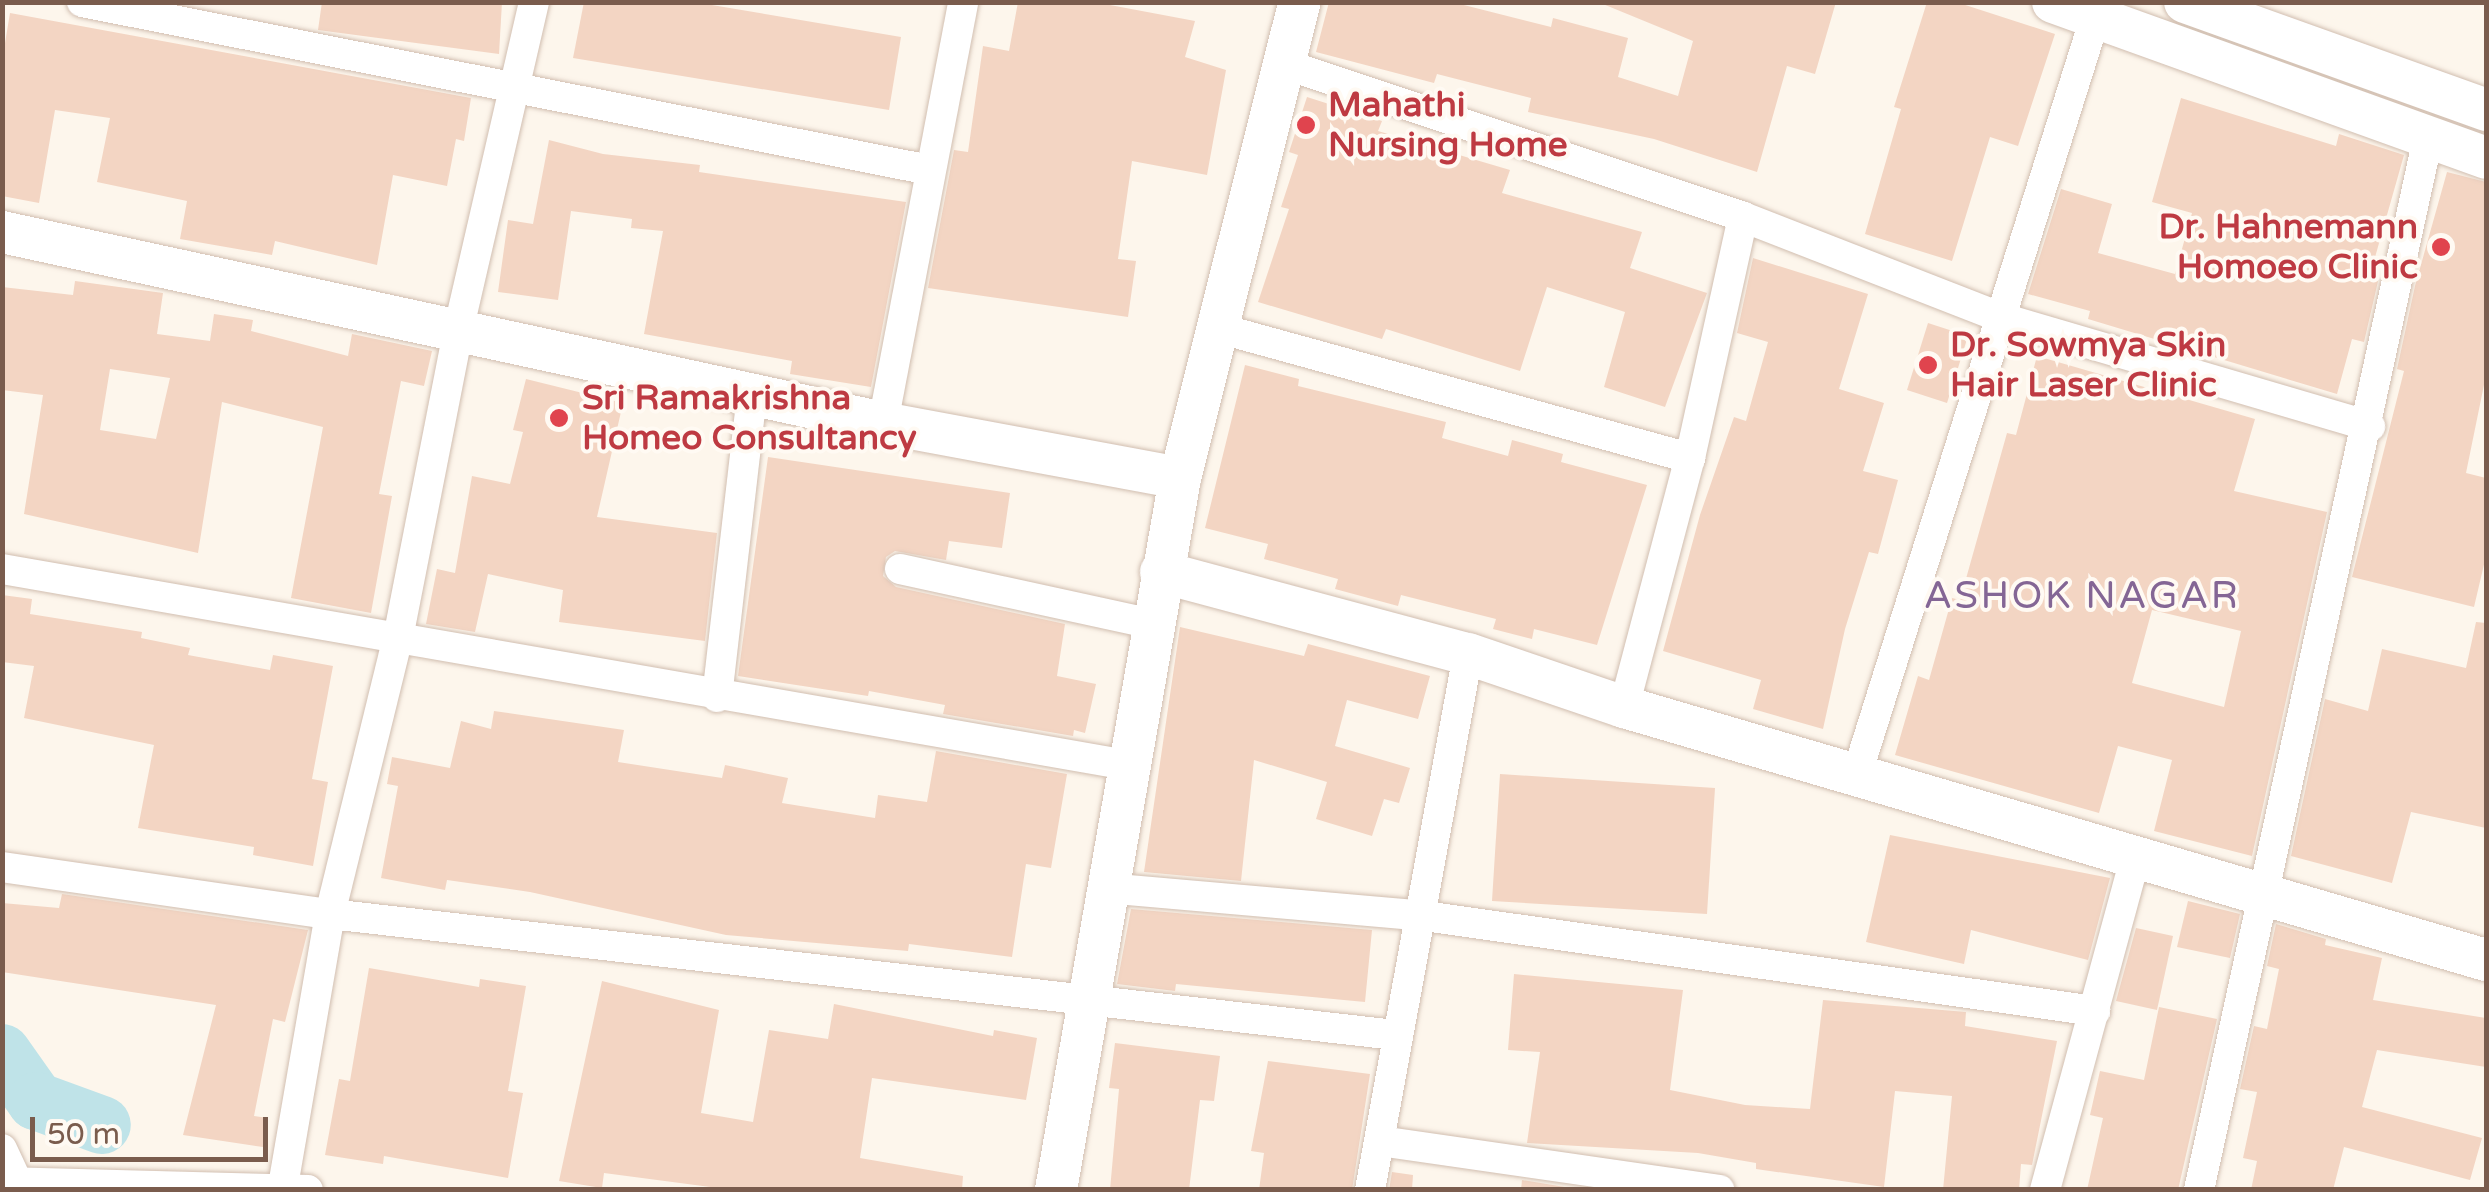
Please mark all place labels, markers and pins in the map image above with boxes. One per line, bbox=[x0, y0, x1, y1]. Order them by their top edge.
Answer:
place label: Mahathi Nursing Home bbox=[1328, 84, 1568, 166]
marker: Mahathi Nursing Home bbox=[1293, 112, 1319, 138]
place label: Dr. Hahnemann Homoeo Clinic bbox=[2159, 206, 2418, 288]
marker: Dr. Hahnemann Homoeo Clinic bbox=[2428, 234, 2454, 260]
place label: Dr. Sowmya Skin Hair Laser Clinic bbox=[1950, 324, 2226, 406]
marker: Dr. Sowmya Skin Hair Laser Clinic bbox=[1915, 352, 1941, 378]
place label: Sri Ramakrishna Homeo Consultancy bbox=[582, 377, 917, 459]
marker: Sri Ramakrishna Homeo Consultancy bbox=[546, 405, 572, 431]

